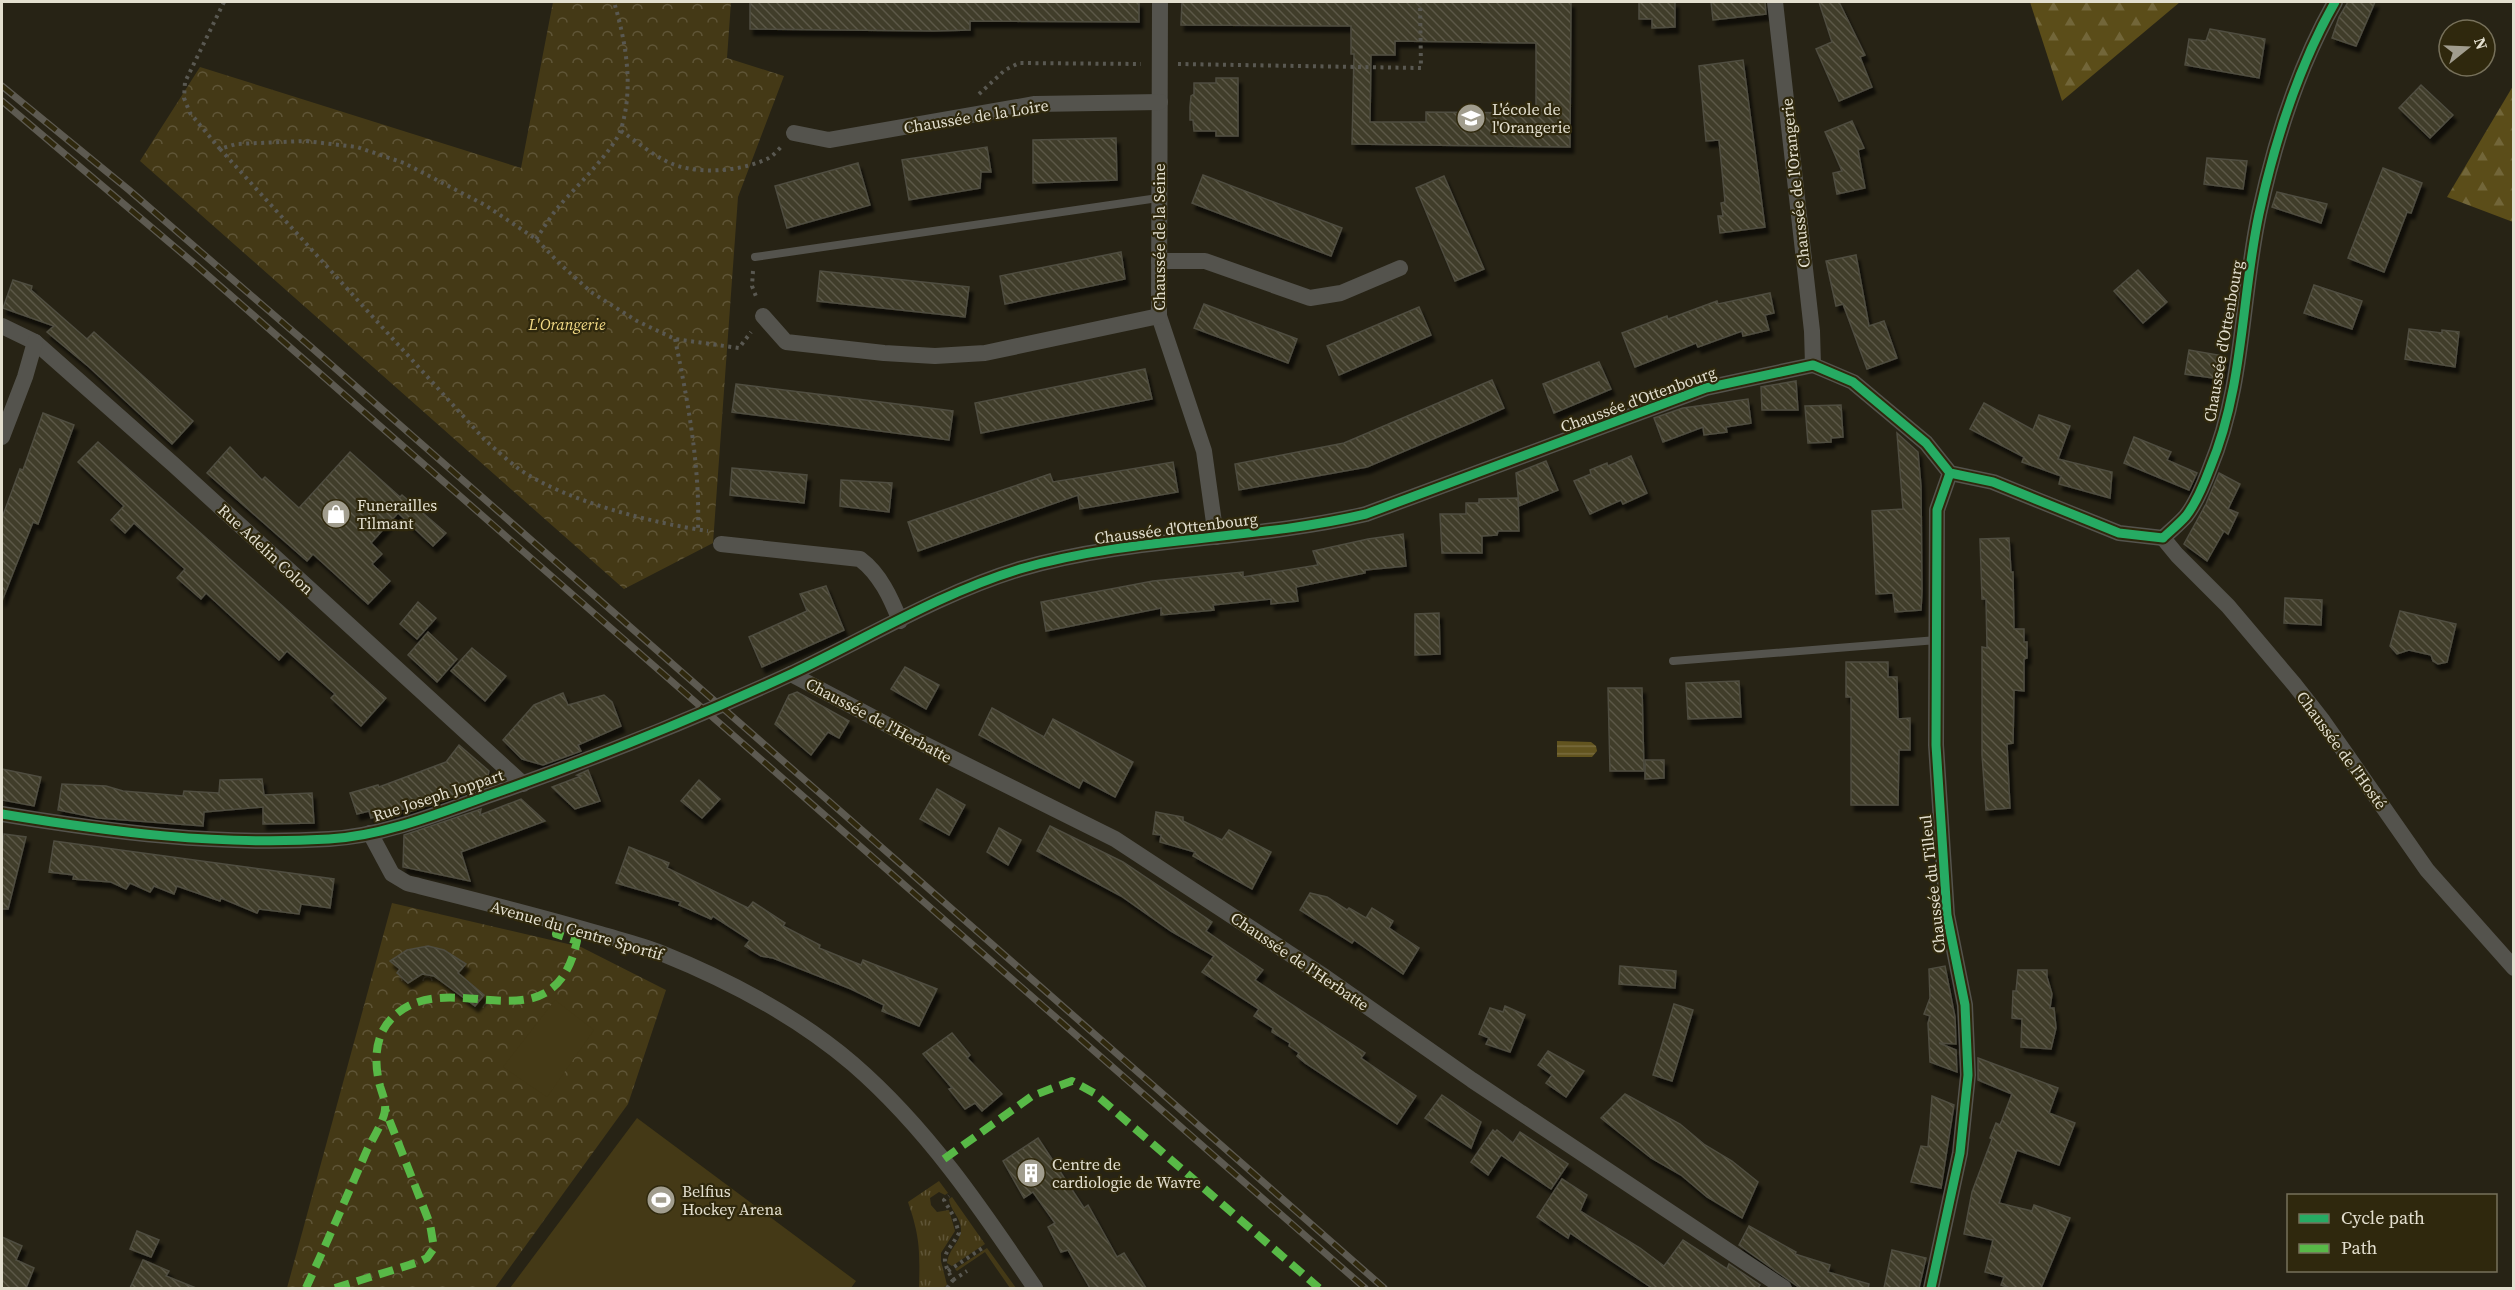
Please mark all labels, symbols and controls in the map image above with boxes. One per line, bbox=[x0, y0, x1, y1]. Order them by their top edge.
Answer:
north arrow bbox=[2437, 18, 2497, 78]
text: N bbox=[2469, 34, 2494, 53]
street label: Chaussée de la Loire bbox=[902, 94, 1050, 138]
street label: Chaussée de l'Orangerie bbox=[1775, 97, 1815, 269]
place label: L'école de l'Orangerie bbox=[1492, 98, 1571, 138]
school or university icon: L'école de l'Orangerie bbox=[1455, 102, 1487, 134]
street label: Chaussée de la Seine bbox=[1148, 163, 1170, 311]
street label: Chaussée d'Ottenbourg bbox=[2198, 258, 2248, 424]
park label: L'Orangerie bbox=[528, 313, 606, 335]
street label: Chaussée d'Ottenbourg bbox=[1557, 361, 1719, 437]
place label: Funerailles Tilmant bbox=[357, 494, 437, 534]
shop icon: Funerailles Tilmant bbox=[320, 498, 352, 530]
street label: Rue Adelin Colon bbox=[213, 499, 319, 599]
street label: Chaussée d'Ottenbourg bbox=[1093, 507, 1259, 549]
street label: Chaussée de l'Herbatte bbox=[802, 672, 956, 768]
street label: Chaussée de l'Hosté bbox=[2292, 687, 2392, 813]
street label: Rue Joseph Joppart bbox=[370, 763, 507, 827]
street label: Chaussée du Tilleul bbox=[1914, 814, 1950, 954]
street label: Avenue du Centre Sportif bbox=[488, 895, 667, 966]
street label: Chaussée de l'Herbatte bbox=[1226, 906, 1374, 1016]
place label: Centre de cardiologie de Wavre bbox=[1052, 1153, 1201, 1193]
building icon: Centre de cardiologie de Wavre bbox=[1015, 1157, 1047, 1189]
place label: Belfius Hockey Arena bbox=[682, 1180, 783, 1220]
sports icon: Belfius Hockey Arena bbox=[645, 1184, 677, 1216]
legend bbox=[2287, 1194, 2497, 1272]
text: Cycle path bbox=[2341, 1205, 2425, 1230]
text: Path bbox=[2341, 1235, 2378, 1260]

